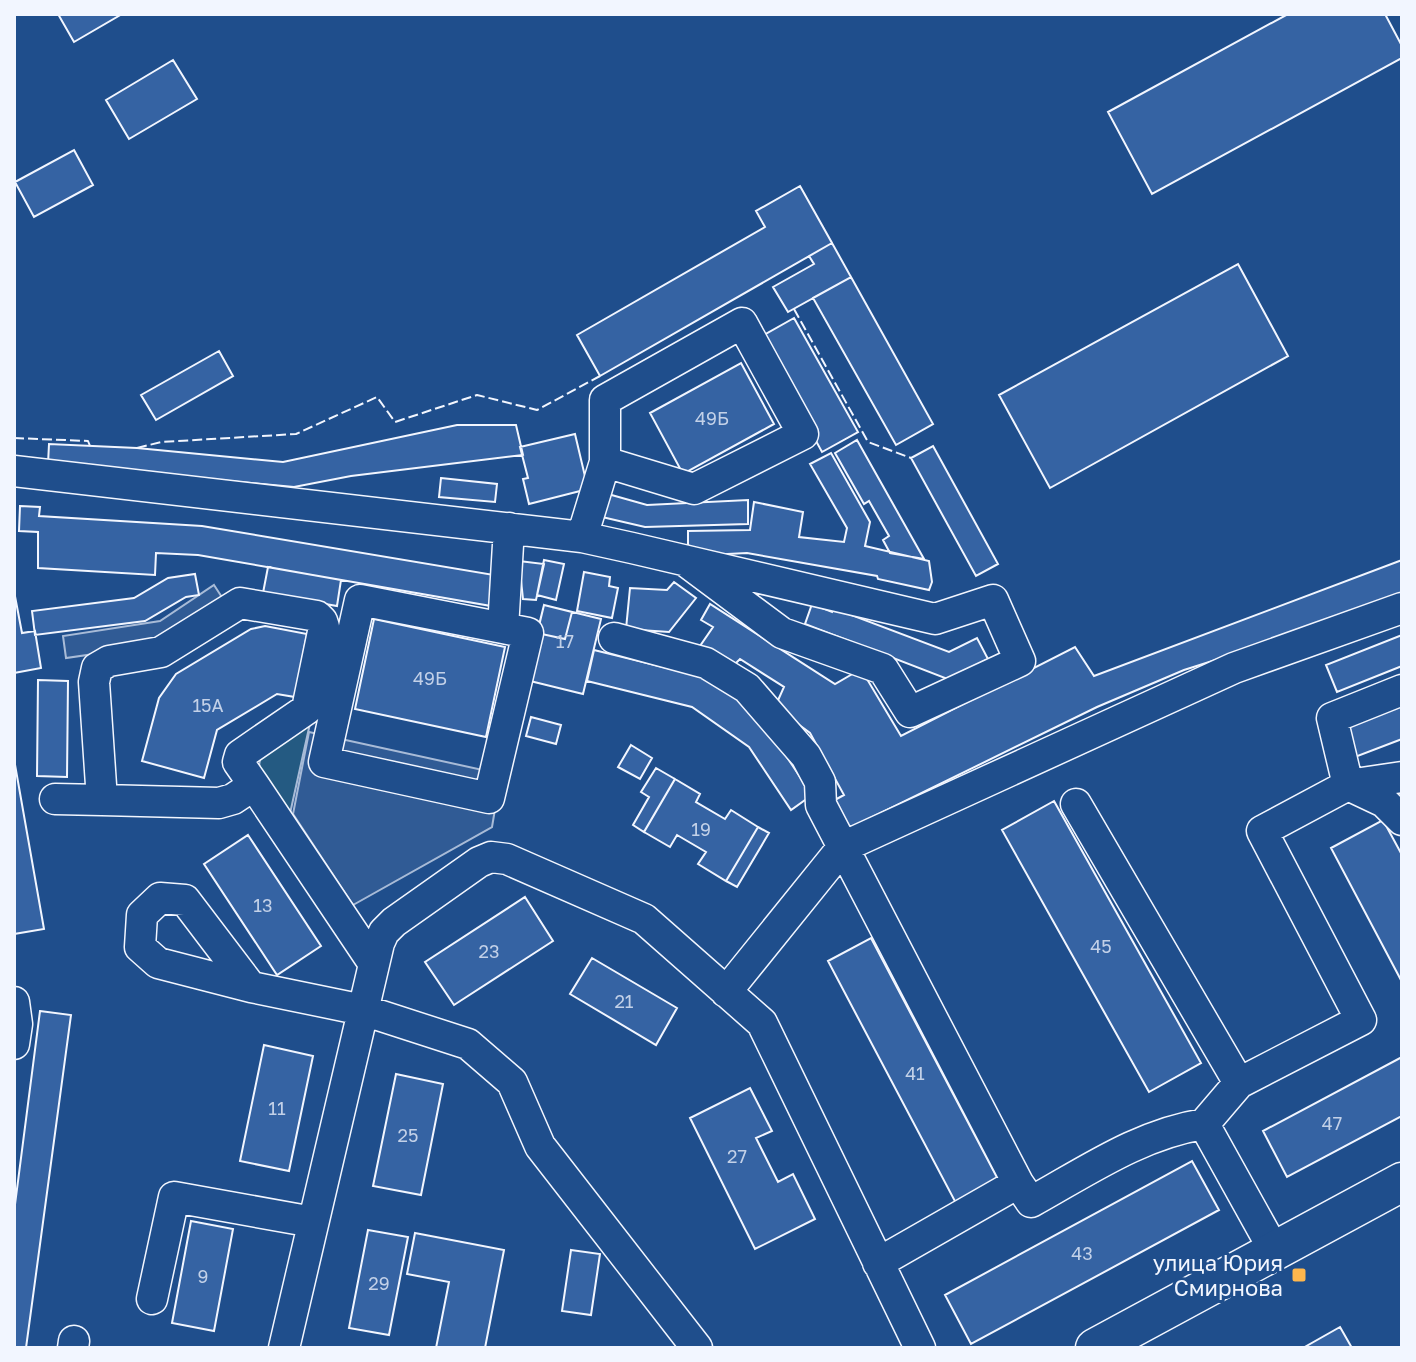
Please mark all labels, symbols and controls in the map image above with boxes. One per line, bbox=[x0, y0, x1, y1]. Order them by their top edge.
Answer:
house number: 49Б bbox=[695, 407, 729, 429]
house number: 17 bbox=[556, 630, 574, 652]
house number: 49Б bbox=[413, 667, 447, 689]
house number: 15А bbox=[192, 694, 224, 716]
house number: 19 bbox=[691, 818, 711, 840]
house number: 13 bbox=[253, 894, 273, 916]
house number: 45 bbox=[1090, 935, 1112, 957]
house number: 23 bbox=[479, 940, 499, 962]
house number: 21 bbox=[614, 990, 634, 1012]
house number: 41 bbox=[905, 1062, 925, 1084]
house number: 11 bbox=[268, 1097, 286, 1119]
house number: 47 bbox=[1322, 1112, 1342, 1134]
house number: 25 bbox=[398, 1124, 418, 1146]
house number: 27 bbox=[727, 1145, 747, 1167]
house number: 43 bbox=[1071, 1242, 1093, 1264]
place label: улица Юрия Смирнова bbox=[1153, 1249, 1283, 1301]
house number: 9 bbox=[198, 1265, 208, 1287]
marker: улица Юрия Смирнова bbox=[1290, 1266, 1308, 1284]
house number: 29 bbox=[368, 1272, 390, 1294]

